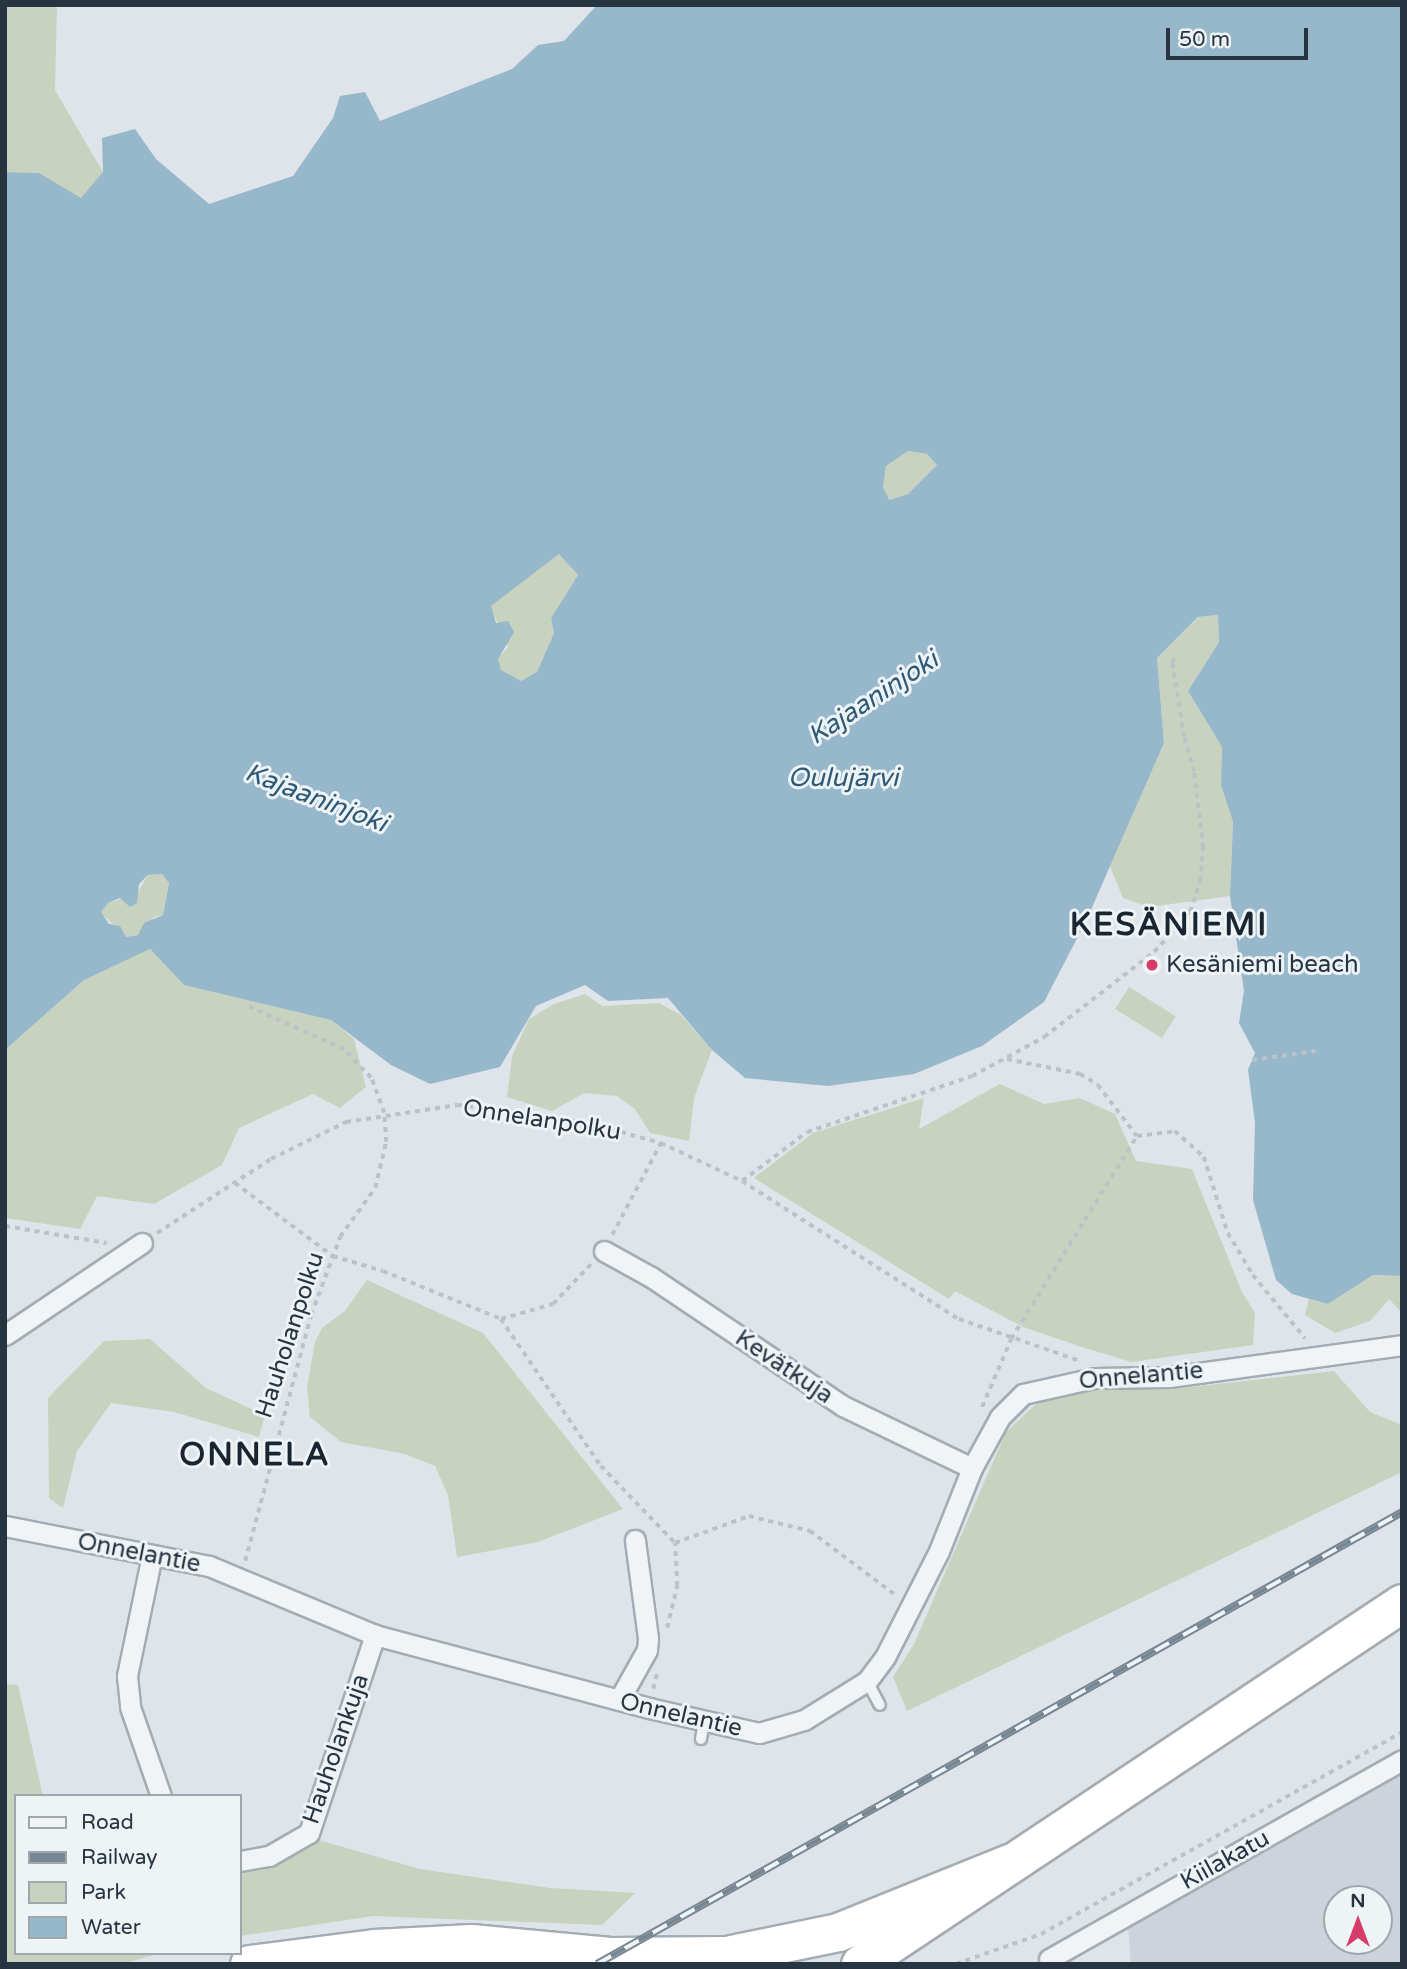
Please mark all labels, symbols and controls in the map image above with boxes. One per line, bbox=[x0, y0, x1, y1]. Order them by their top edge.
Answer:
scale bar bbox=[1169, 14, 1311, 58]
text: 50 m bbox=[1179, 27, 1230, 52]
water label: Kajaaninjoki bbox=[802, 644, 944, 752]
water label: Kajaaninjoki bbox=[241, 757, 391, 839]
water label: Oulujärvi bbox=[788, 762, 898, 794]
district label: KESÄNIEMI bbox=[1071, 906, 1267, 944]
place label: Kesäniemi beach bbox=[1166, 951, 1359, 979]
marker: Kesäniemi beach bbox=[1144, 957, 1160, 973]
street label: Onnelanpolku bbox=[461, 1093, 623, 1147]
street label: Hauholanpolku bbox=[250, 1248, 330, 1422]
street label: Kevätkuja bbox=[730, 1324, 838, 1410]
street label: Onnelantie bbox=[1078, 1356, 1204, 1396]
district label: ONNELA bbox=[180, 1436, 330, 1474]
street label: Onnelantie bbox=[75, 1527, 203, 1579]
street label: Hauholankuja bbox=[297, 1670, 375, 1828]
street label: Onnelantie bbox=[617, 1687, 745, 1743]
legend bbox=[14, 1794, 242, 1955]
text: Road bbox=[81, 1810, 134, 1835]
street label: Kiilakatu bbox=[1175, 1824, 1275, 1896]
text: Railway bbox=[81, 1845, 158, 1870]
text: Park bbox=[81, 1880, 126, 1905]
north arrow bbox=[1323, 1885, 1393, 1955]
text: N bbox=[1350, 1890, 1366, 1912]
text: Water bbox=[81, 1915, 141, 1940]

